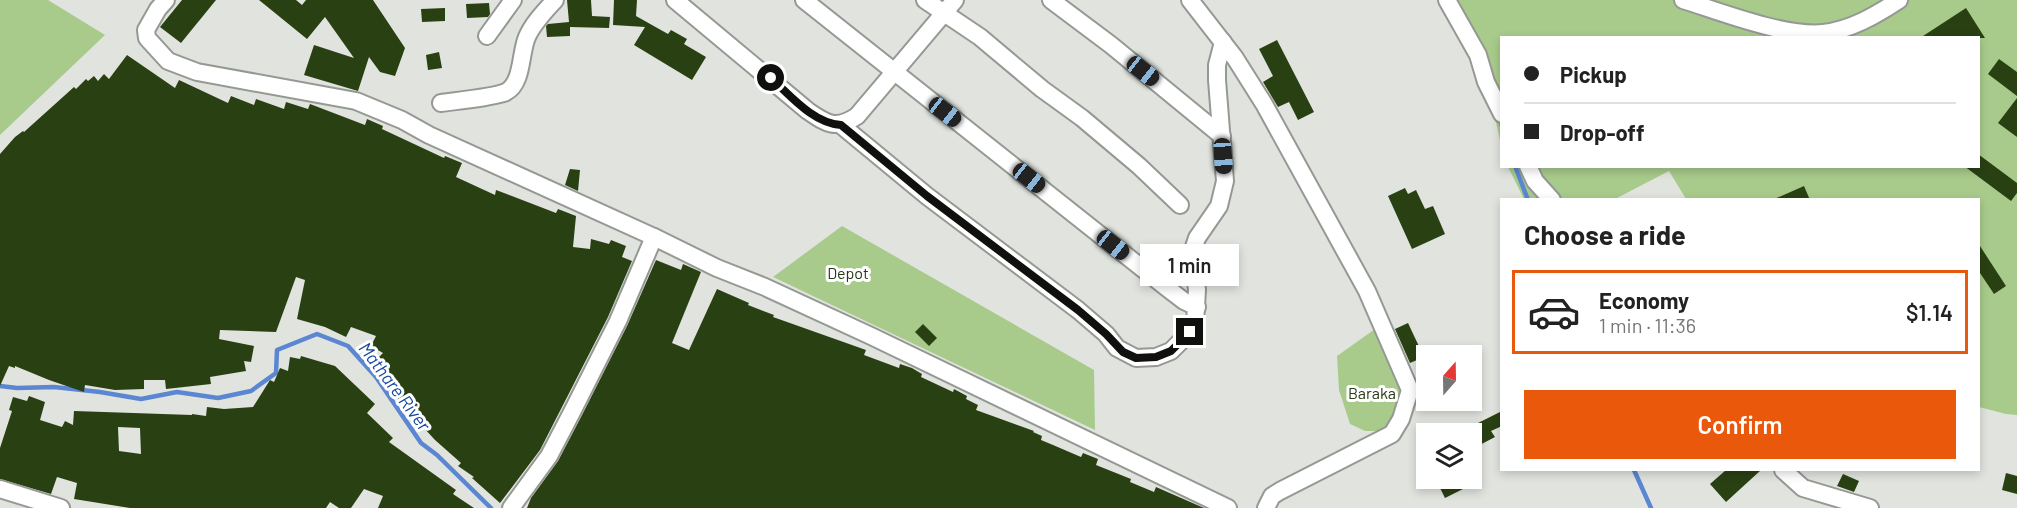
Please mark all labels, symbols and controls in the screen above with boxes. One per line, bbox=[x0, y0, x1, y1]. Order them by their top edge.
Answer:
car bbox=[1123, 53, 1163, 89]
text: Pickup bbox=[1560, 61, 1627, 87]
route start bbox=[757, 64, 784, 91]
car bbox=[925, 94, 965, 130]
text: Drop-off bbox=[1560, 119, 1644, 145]
car bbox=[1213, 137, 1233, 175]
car bbox=[1009, 160, 1049, 196]
text: Choose a ride bbox=[1524, 218, 1686, 250]
car bbox=[1093, 227, 1133, 263]
callout: 1 min bbox=[1140, 245, 1240, 287]
text: 1 min bbox=[1168, 253, 1211, 277]
park label: Depot bbox=[827, 263, 869, 282]
icon: car bbox=[1527, 285, 1581, 339]
text: Economy bbox=[1599, 287, 1689, 313]
text: $1.14 bbox=[1906, 299, 1953, 325]
text: 1 min · 11:36 bbox=[1599, 313, 1696, 337]
route end bbox=[1176, 318, 1203, 345]
water label: Mathare River bbox=[355, 337, 436, 435]
north arrow bbox=[1416, 345, 1482, 411]
map controls bbox=[1416, 345, 1482, 489]
park label: Baraka bbox=[1348, 383, 1396, 402]
button: Confirm bbox=[1524, 390, 1956, 459]
button: layers bbox=[1416, 423, 1482, 489]

